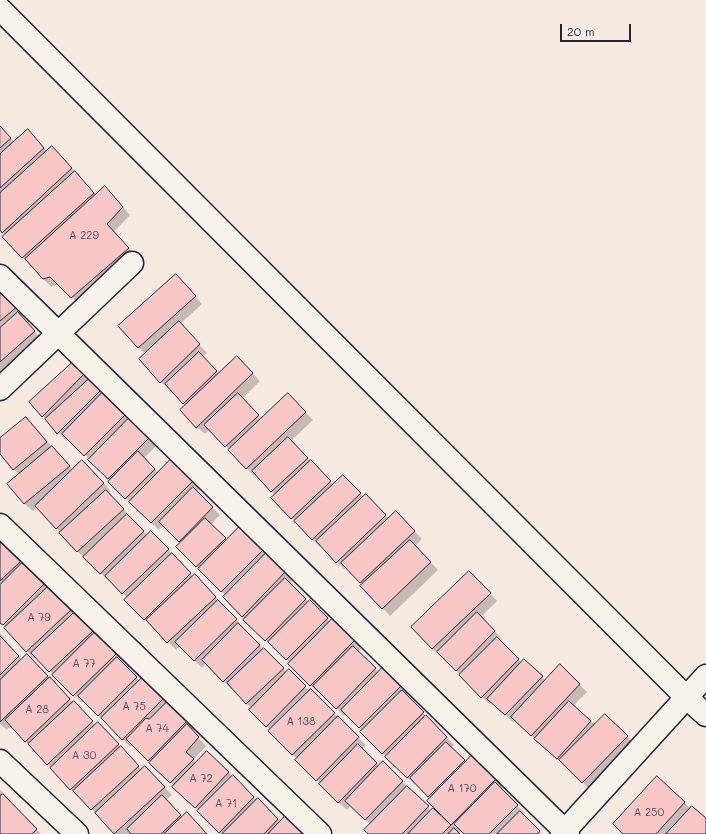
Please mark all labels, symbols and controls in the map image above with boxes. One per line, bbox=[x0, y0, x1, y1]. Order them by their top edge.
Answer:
scale bar bbox=[562, 16, 633, 42]
text: 20 m bbox=[567, 23, 595, 39]
house number: A 229 bbox=[69, 229, 99, 243]
house number: A 79 bbox=[27, 611, 51, 625]
house number: A 77 bbox=[72, 657, 96, 671]
house number: A 75 bbox=[122, 700, 146, 714]
house number: A 28 bbox=[25, 703, 49, 717]
house number: A 138 bbox=[286, 715, 316, 729]
house number: A 74 bbox=[145, 722, 169, 736]
house number: A 30 bbox=[72, 749, 96, 763]
house number: A 72 bbox=[189, 772, 213, 786]
house number: A 170 bbox=[448, 782, 476, 796]
house number: A 71 bbox=[215, 797, 237, 811]
house number: A 250 bbox=[634, 806, 664, 820]

